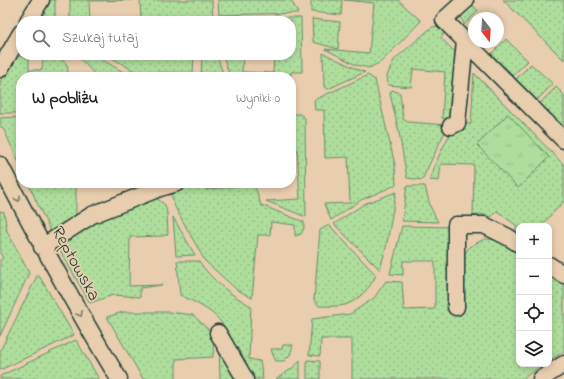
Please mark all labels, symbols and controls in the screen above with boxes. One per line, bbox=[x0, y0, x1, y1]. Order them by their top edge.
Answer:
north arrow bbox=[468, 12, 504, 48]
search box bbox=[16, 16, 296, 60]
icon: search bbox=[30, 27, 52, 49]
text: Szukaj tutaj bbox=[62, 27, 138, 49]
text: W pobliżu bbox=[32, 86, 98, 111]
text: Wyniki: 0 bbox=[236, 89, 280, 108]
one-way arrow bbox=[13, 195, 21, 203]
street label: Reptowska bbox=[44, 222, 106, 306]
map controls bbox=[516, 223, 552, 367]
button: + bbox=[516, 223, 552, 259]
button: − bbox=[516, 259, 552, 295]
button: locate bbox=[516, 295, 552, 331]
one-way arrow bbox=[75, 310, 82, 317]
button: layers bbox=[516, 331, 552, 367]

